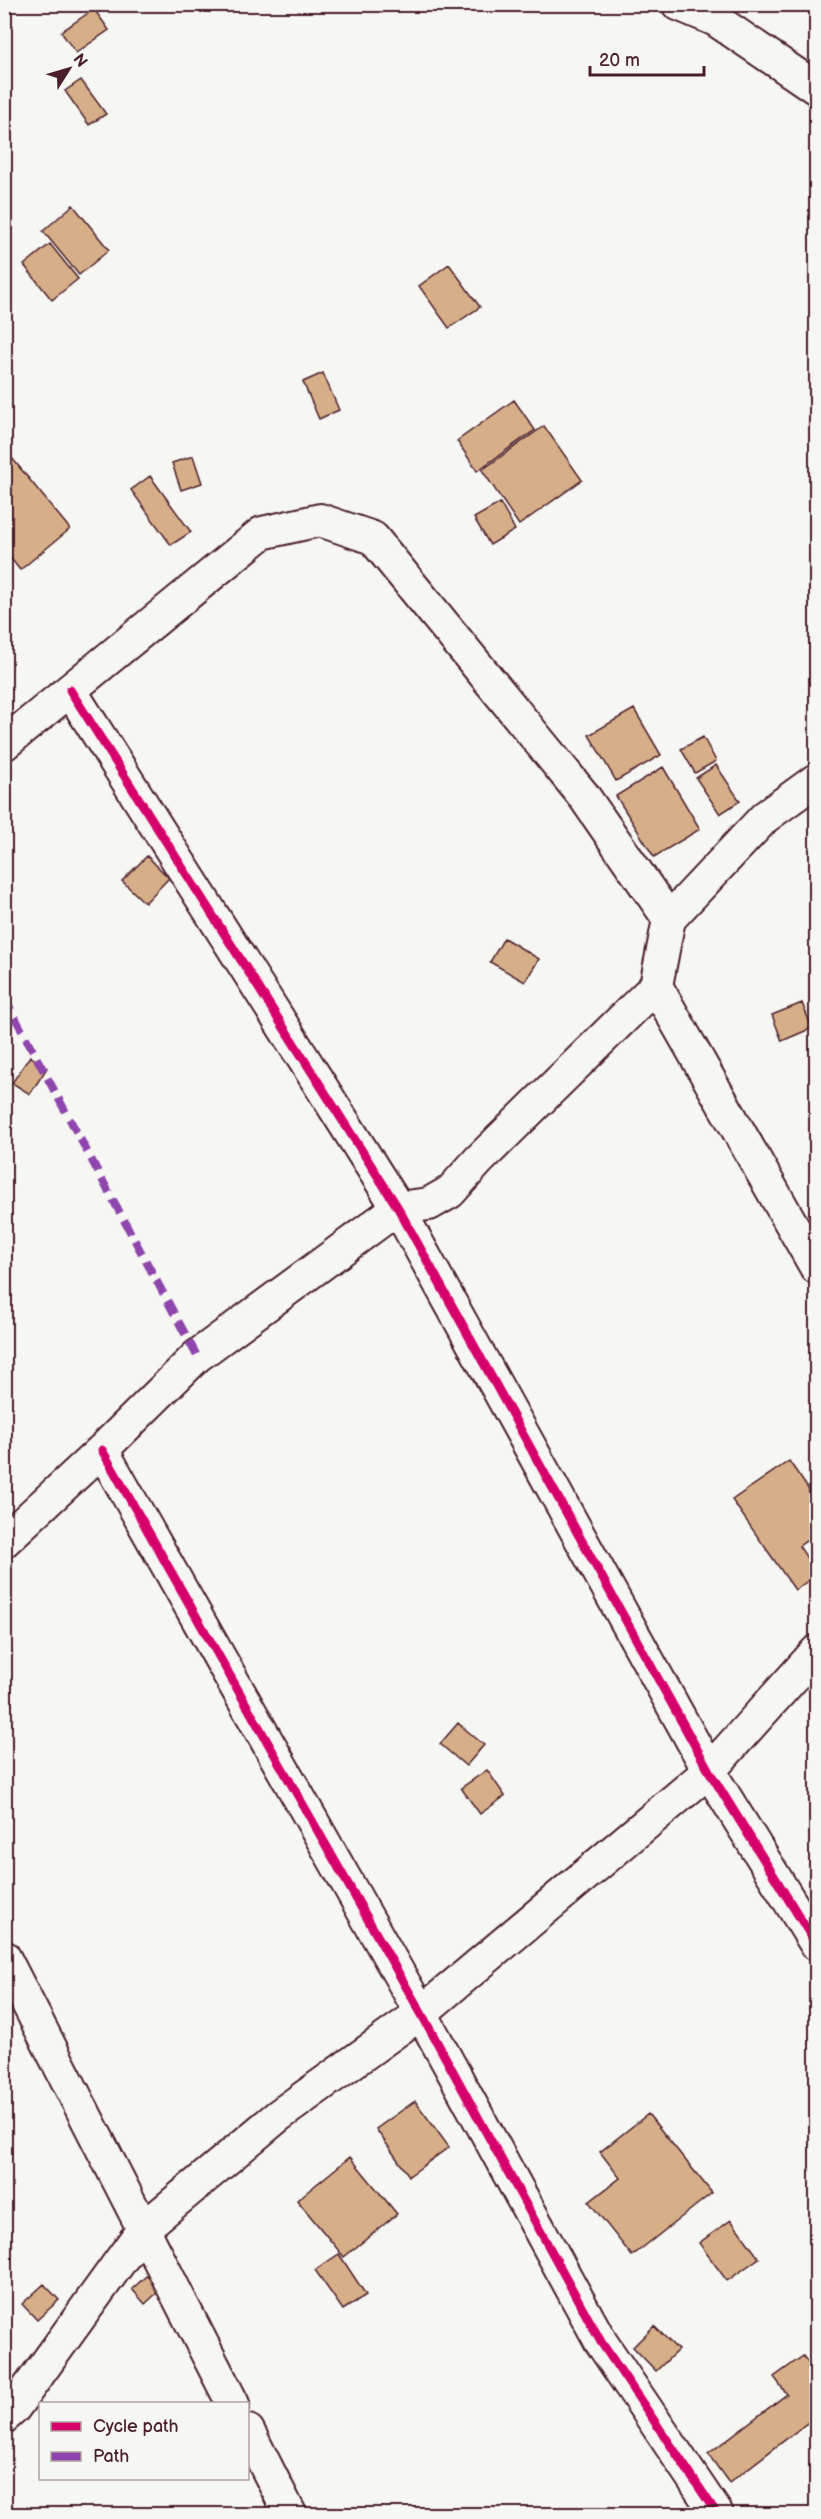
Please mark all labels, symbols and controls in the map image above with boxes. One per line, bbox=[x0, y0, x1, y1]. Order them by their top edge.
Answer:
north arrow bbox=[39, 39, 99, 99]
scale bar bbox=[590, 39, 704, 77]
text: N bbox=[69, 50, 91, 71]
text: 20 m bbox=[599, 50, 640, 71]
legend bbox=[39, 2402, 249, 2480]
text: Cycle path bbox=[93, 2416, 179, 2437]
text: Path bbox=[93, 2446, 129, 2467]

